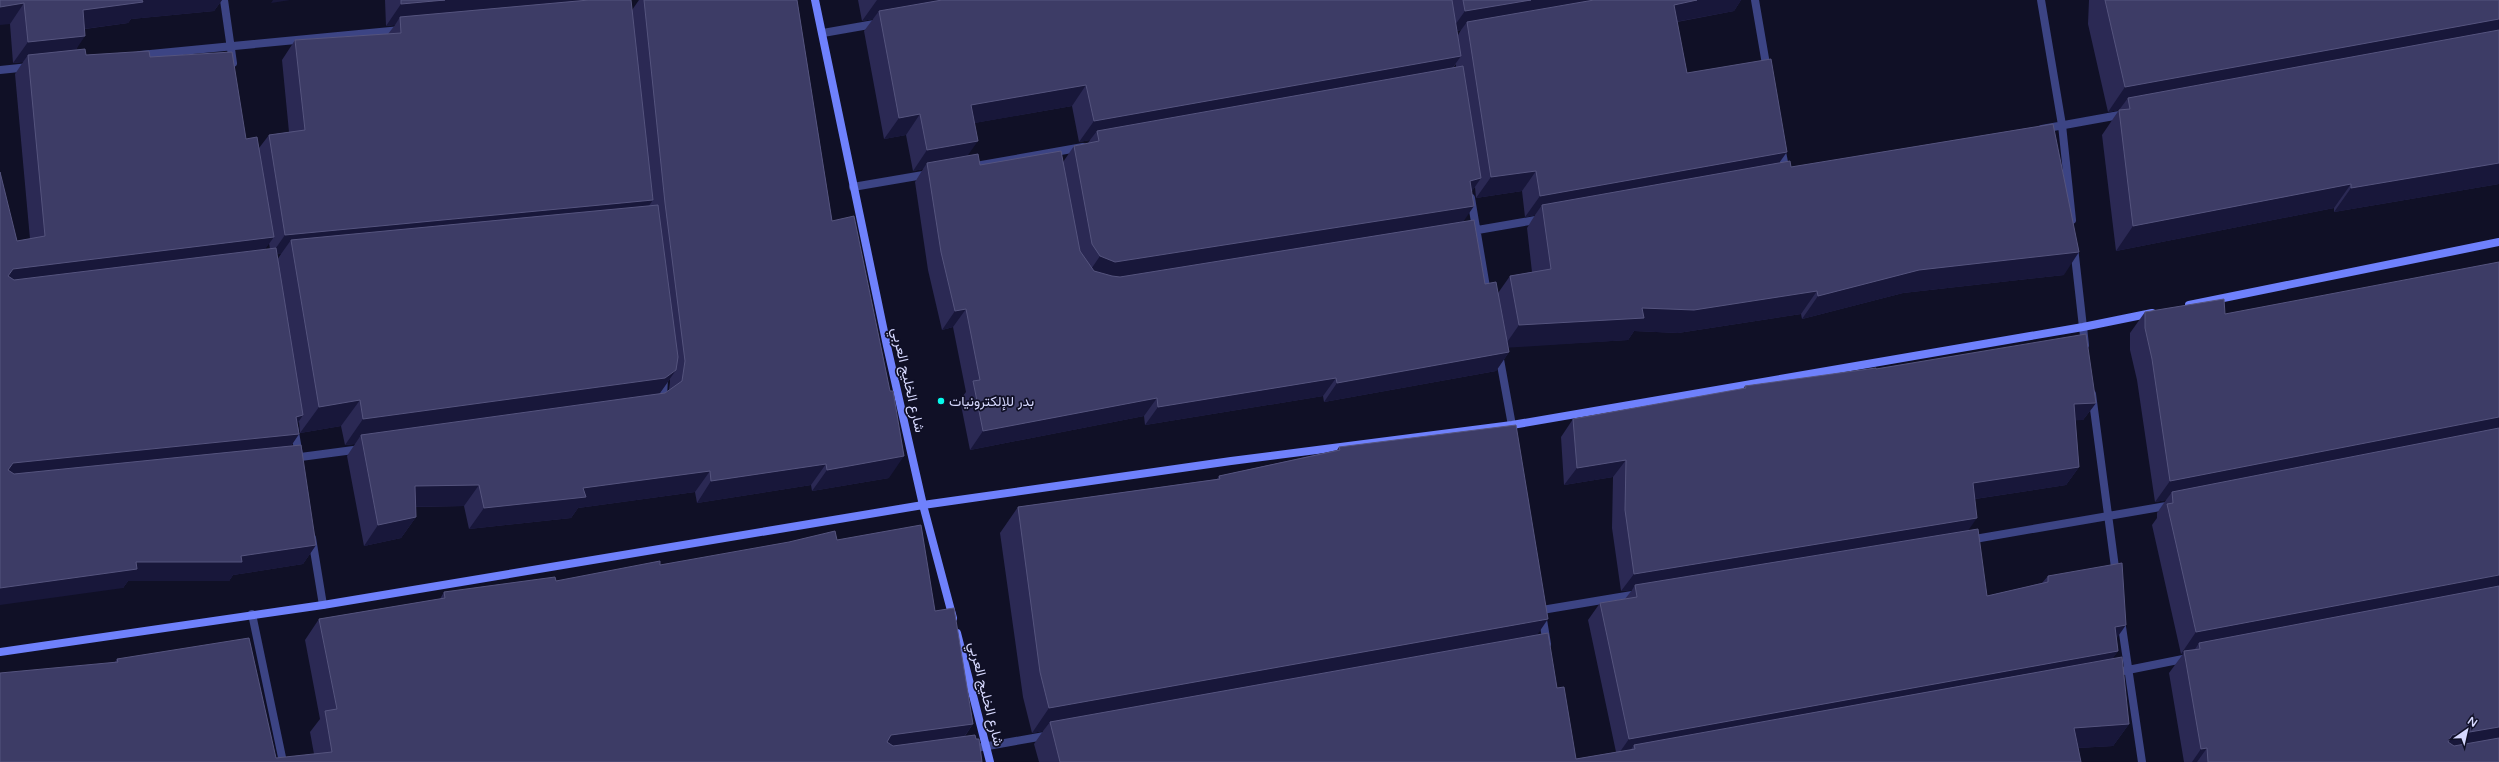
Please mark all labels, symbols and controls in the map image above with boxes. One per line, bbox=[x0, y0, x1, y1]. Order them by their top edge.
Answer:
street label: شارع الخليج العربي bbox=[885, 326, 928, 435]
place label: بدر للإلكترونيات bbox=[949, 393, 1034, 411]
marker: بدر للإلكترونيات bbox=[936, 396, 946, 406]
street label: شارع الخليج العربي bbox=[962, 640, 1007, 749]
north arrow bbox=[2447, 710, 2487, 750]
text: N bbox=[2465, 714, 2480, 730]

